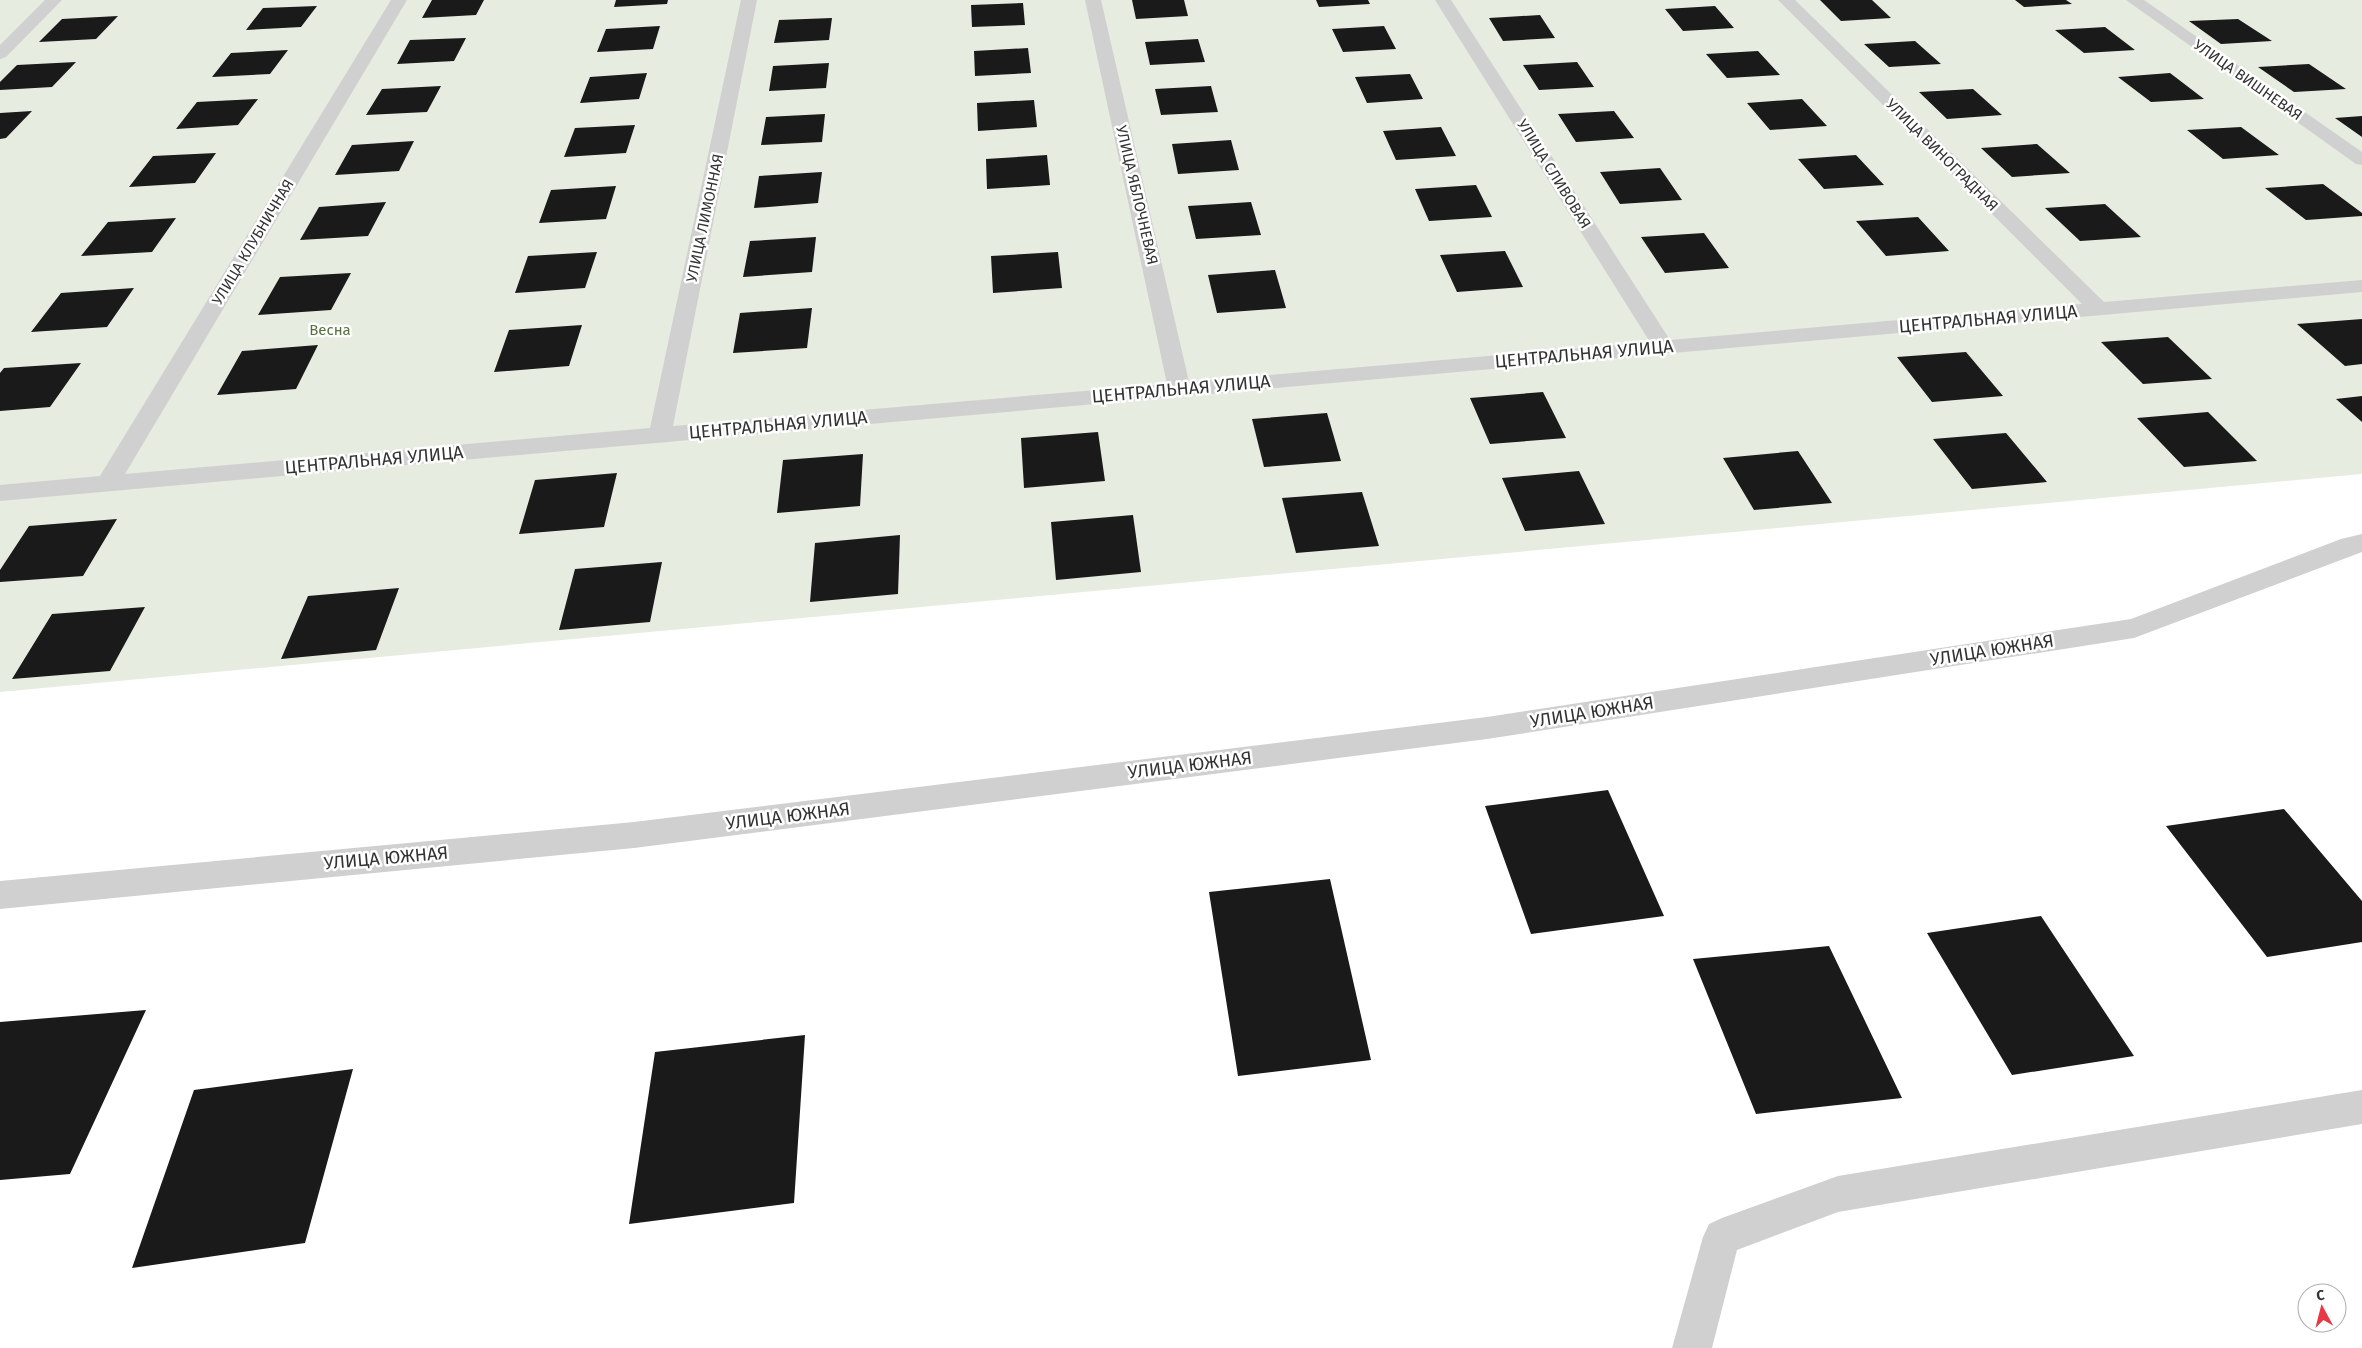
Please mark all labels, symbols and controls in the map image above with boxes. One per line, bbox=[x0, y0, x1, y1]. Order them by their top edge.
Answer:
street label: УЛИЦА ВИШНЕВАЯ bbox=[2190, 36, 2306, 124]
street label: УЛИЦА ВИНОГРАДНАЯ bbox=[1882, 95, 2002, 215]
street label: УЛИЦА СЛИВОВАЯ bbox=[1513, 116, 1595, 232]
street label: УЛИЦА ЯБЛОЧНЕВАЯ bbox=[1112, 124, 1162, 266]
street label: УЛИЦА ЛИМОННАЯ bbox=[683, 152, 727, 284]
street label: УЛИЦА КЛУБНИЧНАЯ bbox=[208, 176, 298, 308]
street label: ЦЕНТРАЛЬНАЯ УЛИЦА bbox=[1898, 300, 2079, 338]
park label: Весна bbox=[309, 321, 351, 339]
street label: ЦЕНТРАЛЬНАЯ УЛИЦА bbox=[1494, 335, 1675, 373]
street label: ЦЕНТРАЛЬНАЯ УЛИЦА bbox=[1091, 370, 1272, 408]
street label: ЦЕНТРАЛЬНАЯ УЛИЦА bbox=[688, 406, 869, 444]
street label: ЦЕНТРАЛЬНАЯ УЛИЦА bbox=[284, 441, 465, 479]
street label: УЛИЦА ЮЖНАЯ bbox=[1929, 629, 2055, 671]
street label: УЛИЦА ЮЖНАЯ bbox=[1529, 691, 1655, 733]
street label: УЛИЦА ЮЖНАЯ bbox=[1127, 746, 1253, 784]
street label: УЛИЦА ЮЖНАЯ bbox=[725, 797, 851, 835]
street label: УЛИЦА ЮЖНАЯ bbox=[323, 842, 449, 874]
north arrow bbox=[2297, 1283, 2347, 1333]
text: С bbox=[2315, 1287, 2326, 1305]

